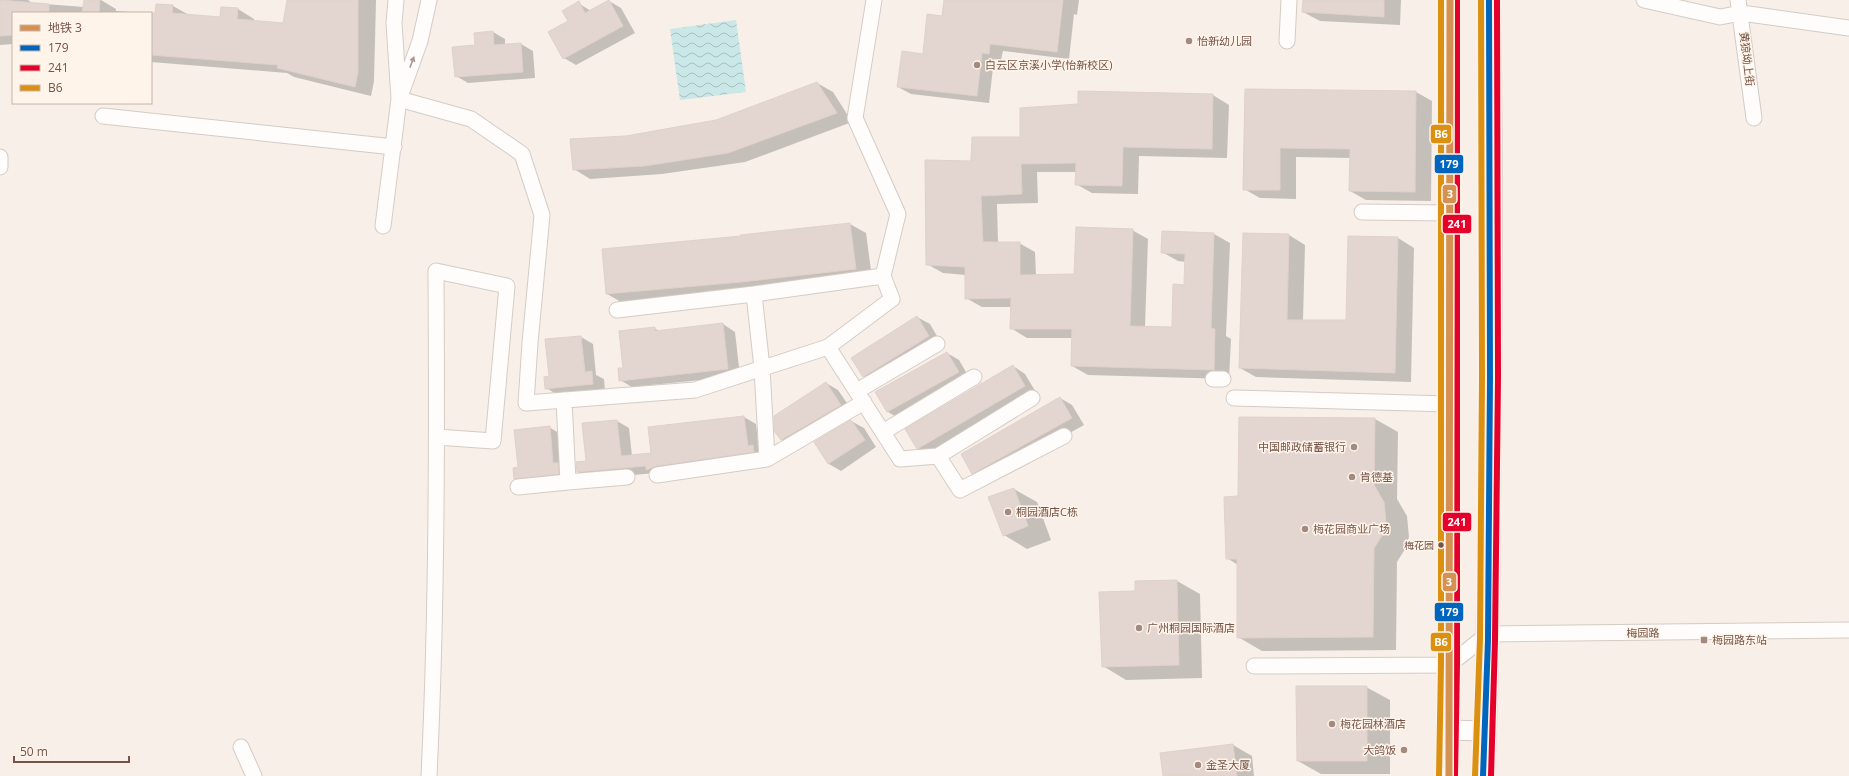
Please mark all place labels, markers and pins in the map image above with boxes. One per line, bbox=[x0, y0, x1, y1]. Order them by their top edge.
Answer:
place label: 怡新幼儿园 bbox=[1197, 33, 1252, 48]
marker: 怡新幼儿园 bbox=[1184, 36, 1194, 46]
place label: 白云区京溪小学(怡新校区) bbox=[985, 57, 1113, 72]
marker: 白云区京溪小学(怡新校区) bbox=[972, 60, 982, 70]
place label: 中国邮政储蓄银行 bbox=[1258, 439, 1346, 454]
marker: 中国邮政储蓄银行 bbox=[1349, 442, 1359, 452]
place label: 肯德基 bbox=[1360, 469, 1393, 484]
marker: 肯德基 bbox=[1347, 472, 1357, 482]
place label: 桐园酒店C栋 bbox=[1016, 504, 1078, 519]
marker: 桐园酒店C栋 bbox=[1003, 507, 1013, 517]
place label: 梅花园商业广场 bbox=[1313, 521, 1390, 536]
marker: 梅花园商业广场 bbox=[1300, 524, 1310, 534]
place label: 梅花园 bbox=[1404, 538, 1434, 552]
marker: 梅花园 bbox=[1436, 540, 1446, 550]
place label: 广州桐园国际酒店 bbox=[1147, 620, 1235, 635]
marker: 广州桐园国际酒店 bbox=[1134, 623, 1144, 633]
place label: 梅园路东站 bbox=[1712, 632, 1767, 647]
marker: 梅园路东站 bbox=[1699, 635, 1709, 645]
place label: 梅花园林酒店 bbox=[1340, 716, 1406, 731]
marker: 梅花园林酒店 bbox=[1327, 719, 1337, 729]
place label: 大鸽饭 bbox=[1363, 742, 1396, 757]
marker: 大鸽饭 bbox=[1399, 745, 1409, 755]
place label: 金圣大厦 bbox=[1206, 757, 1250, 772]
marker: 金圣大厦 bbox=[1193, 760, 1203, 770]

